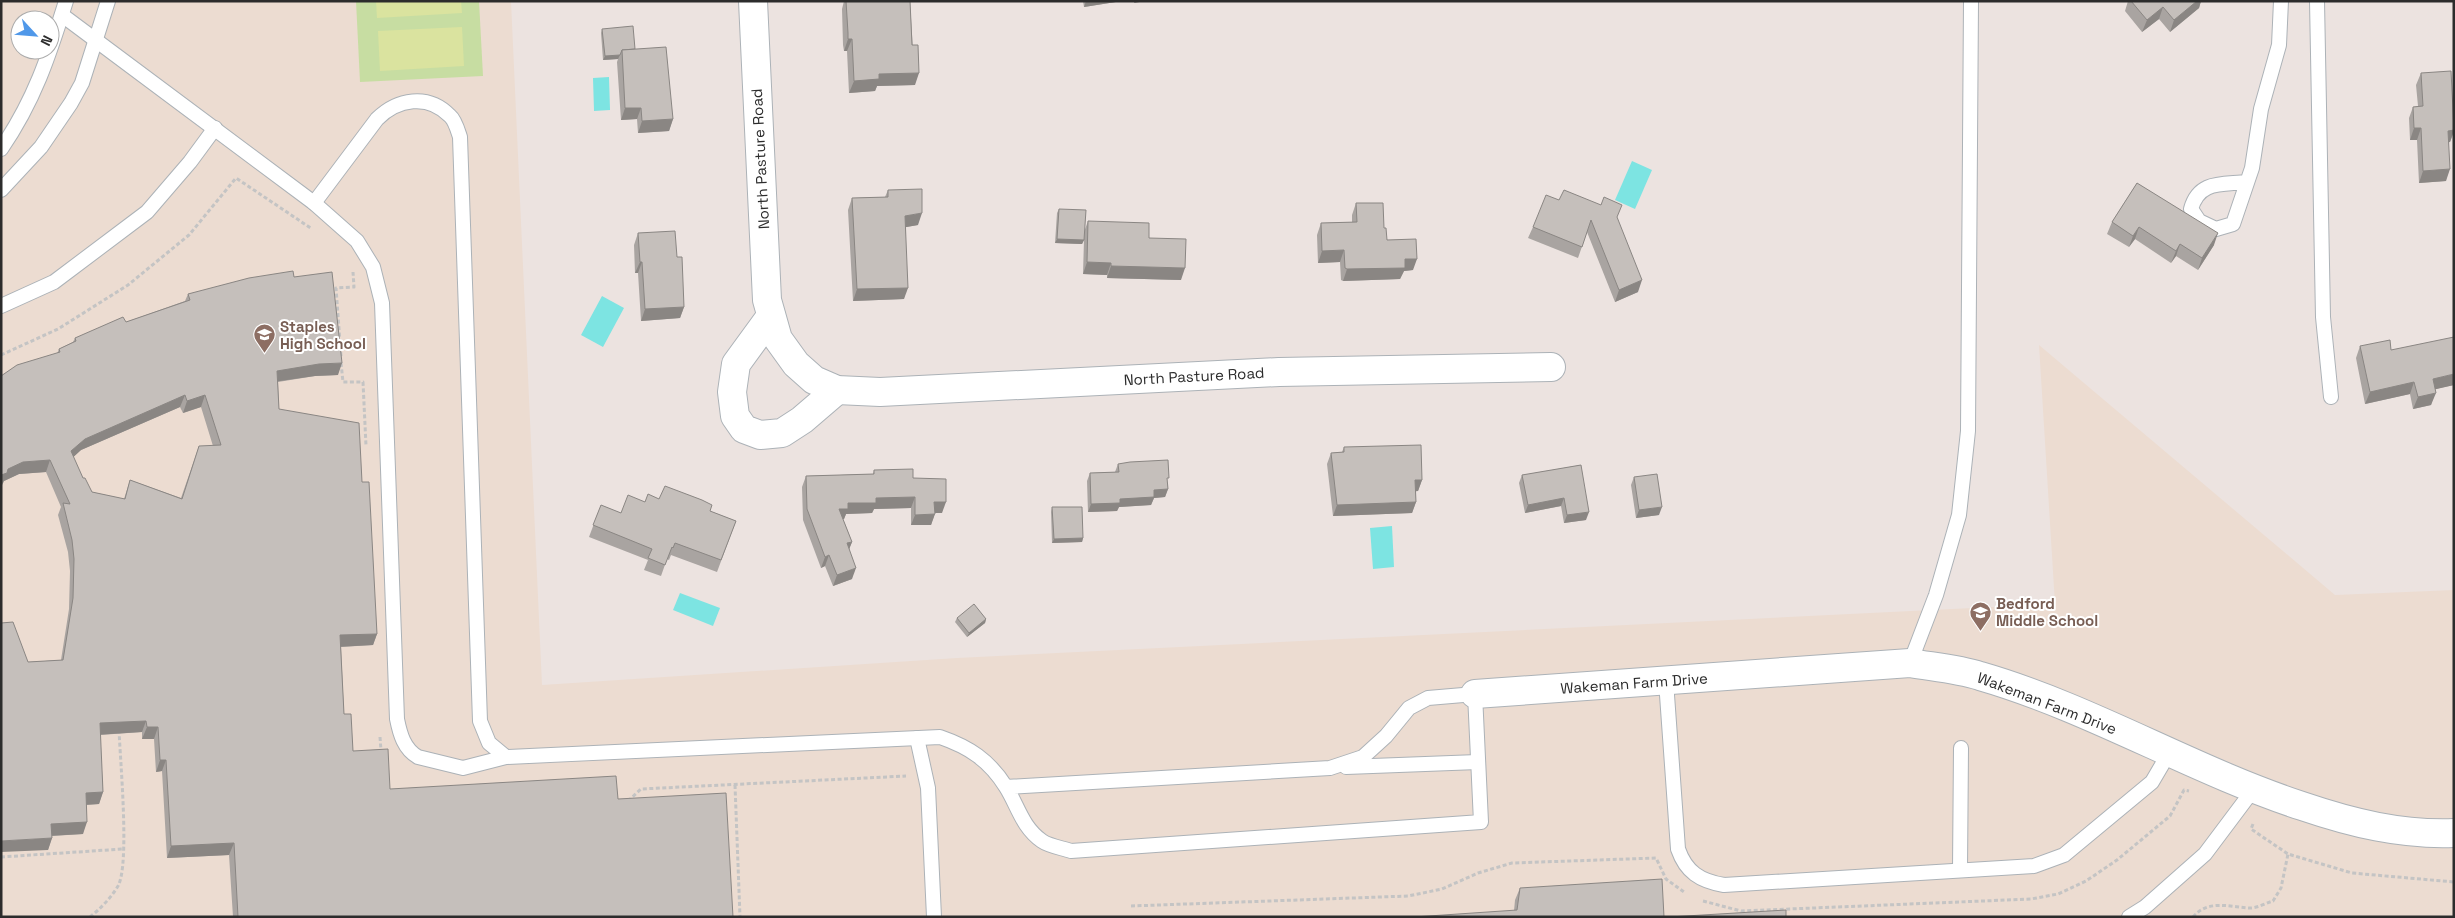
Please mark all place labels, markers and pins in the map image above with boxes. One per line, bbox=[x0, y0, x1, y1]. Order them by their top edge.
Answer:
place label: Staples High School bbox=[280, 317, 366, 353]
school or university icon: Staples High School bbox=[252, 323, 276, 354]
place label: Bedford Middle School bbox=[1996, 594, 2098, 630]
school or university icon: Bedford Middle School bbox=[1968, 600, 1992, 631]

